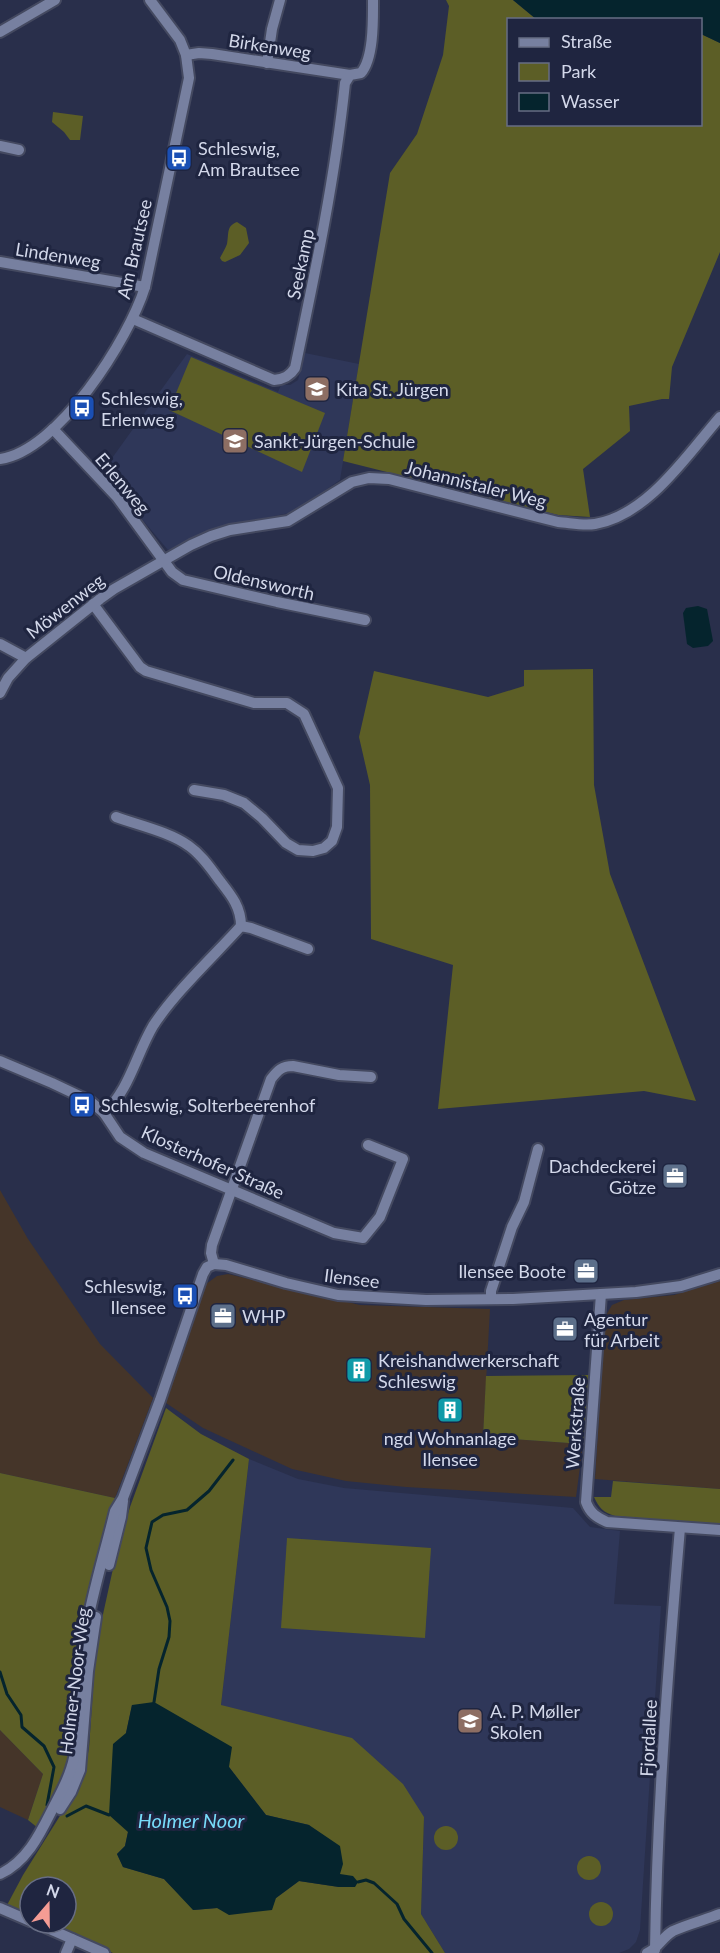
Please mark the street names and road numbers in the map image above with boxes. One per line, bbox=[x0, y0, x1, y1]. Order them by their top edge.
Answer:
street label: Birkenweg bbox=[227, 29, 313, 63]
street label: Am Brautsee bbox=[112, 197, 156, 301]
street label: Seekamp bbox=[282, 227, 318, 301]
street label: Lindenweg bbox=[14, 237, 102, 273]
street label: Erlenweg bbox=[91, 448, 155, 518]
street label: Johannistaler Weg bbox=[403, 456, 549, 512]
street label: Oldensworth bbox=[211, 560, 317, 604]
street label: Möwenweg bbox=[22, 569, 108, 643]
street label: Klosterhofer Straße bbox=[138, 1121, 288, 1203]
street label: Ilensee bbox=[323, 1264, 381, 1292]
street label: Werkstraße bbox=[561, 1376, 589, 1470]
street label: Holmer-Noor-Weg bbox=[54, 1606, 94, 1756]
street label: Fjordallee bbox=[635, 1699, 661, 1777]

